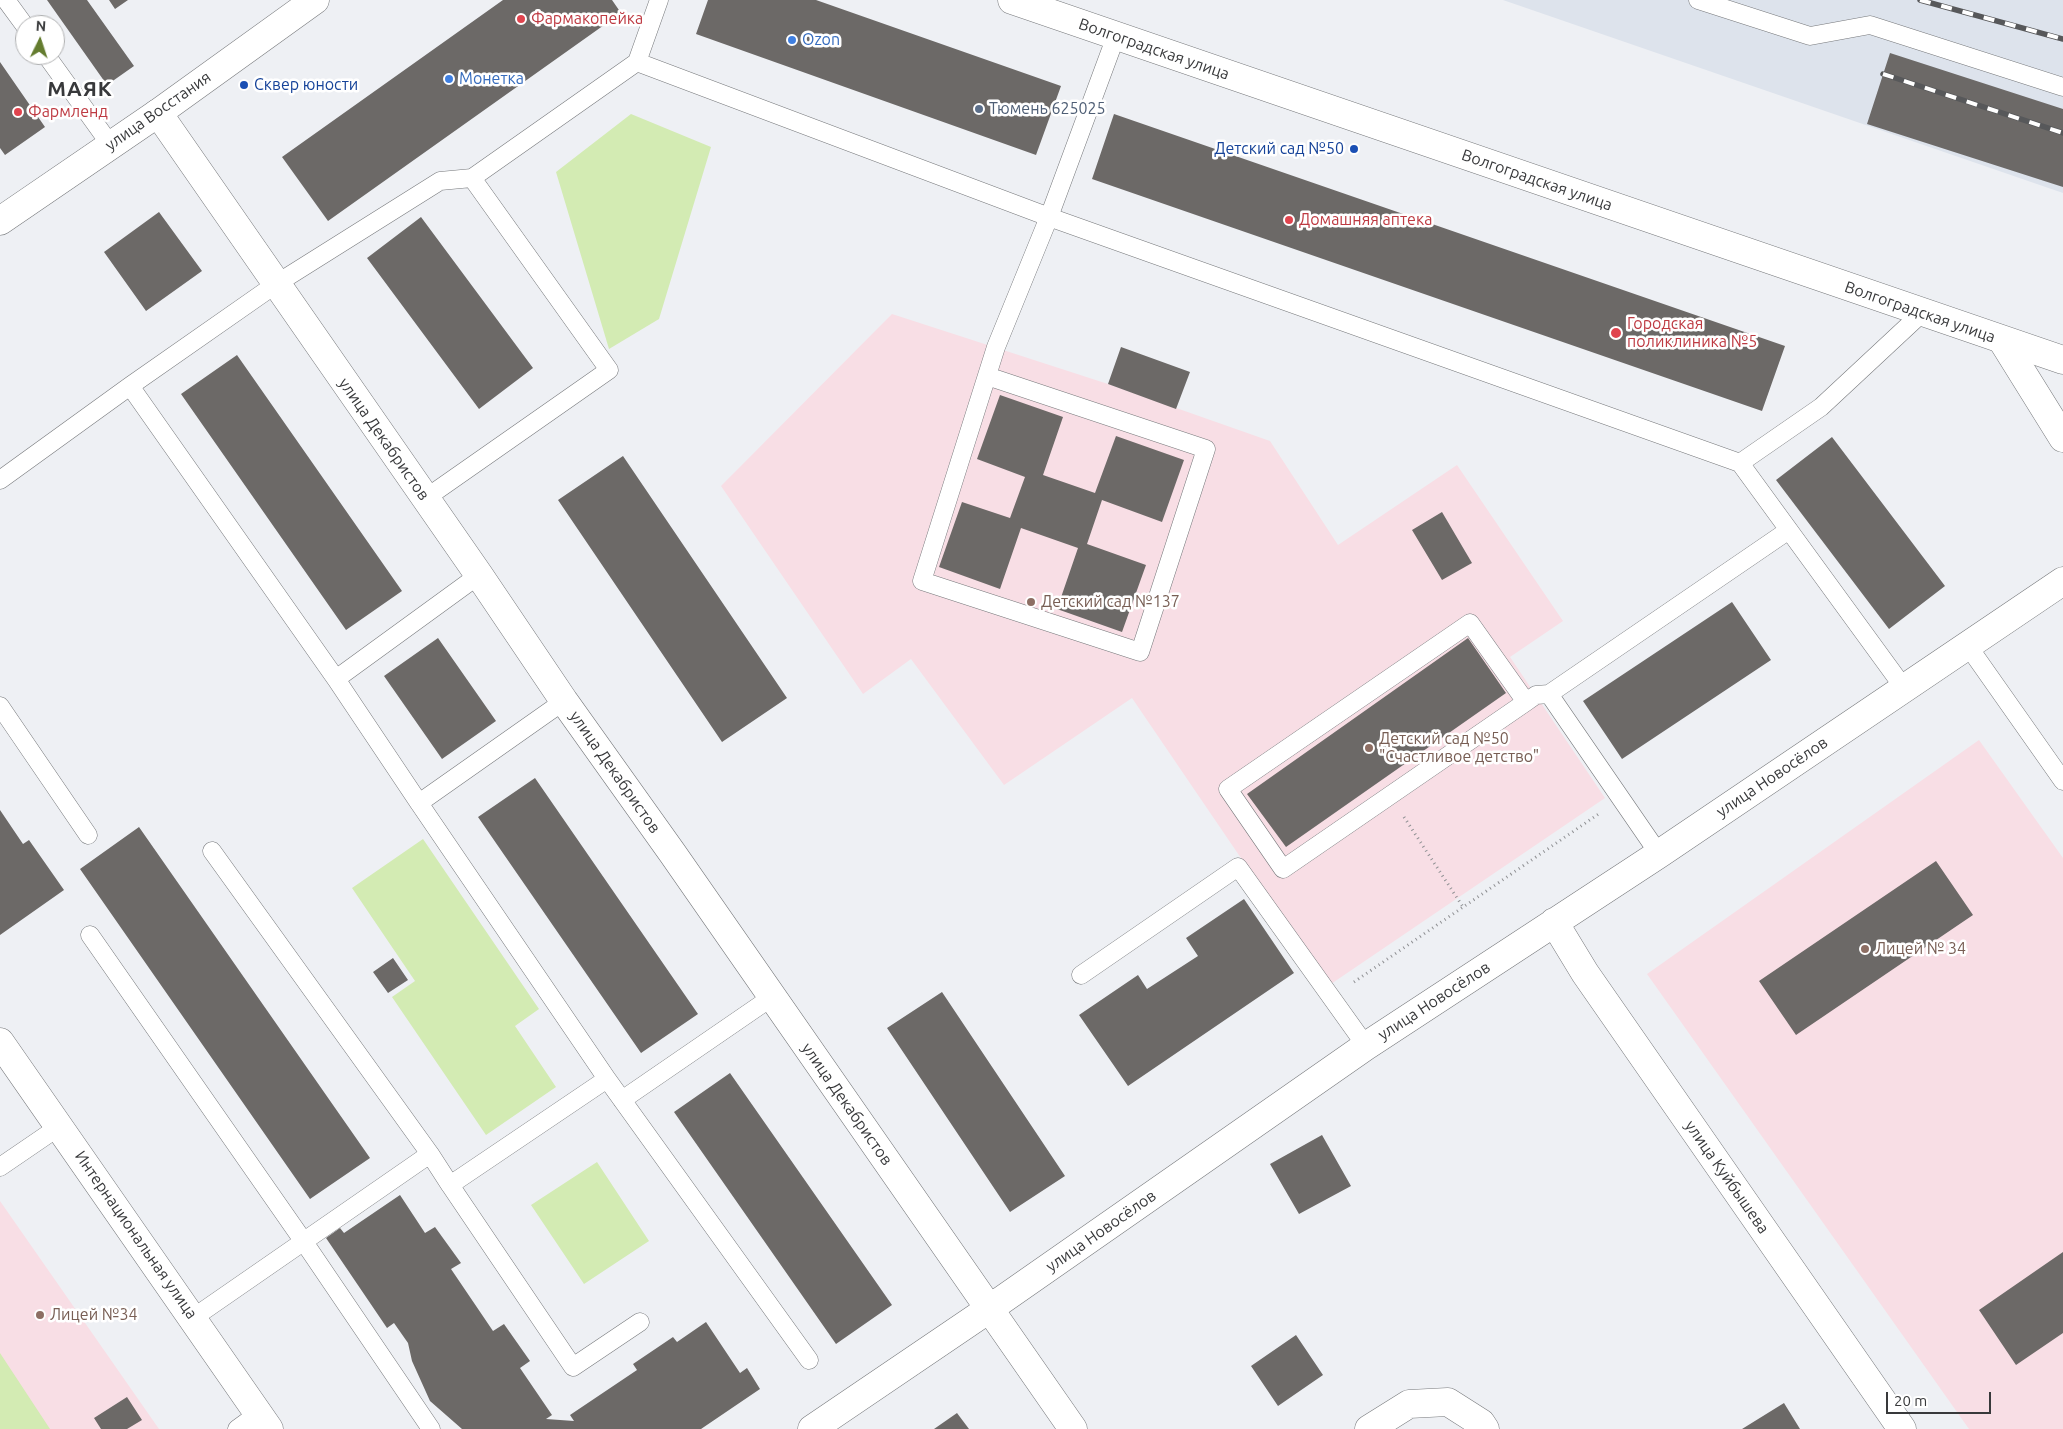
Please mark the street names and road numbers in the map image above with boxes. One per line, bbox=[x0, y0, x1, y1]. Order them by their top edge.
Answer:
street label: Волгоградская улица bbox=[1076, 14, 1232, 84]
street label: улица Восстания bbox=[101, 67, 215, 155]
street label: Волгоградская улица bbox=[1459, 145, 1615, 215]
street label: Волгоградская улица bbox=[1842, 277, 1998, 347]
street label: улица Декабристов bbox=[335, 374, 433, 504]
street label: улица Декабристов bbox=[566, 707, 664, 837]
street label: улица Новосёлов bbox=[1713, 733, 1831, 821]
street label: улица Новосёлов bbox=[1374, 958, 1494, 1044]
street label: улица Декабристов bbox=[798, 1039, 896, 1169]
street label: улица Куйбышева bbox=[1681, 1117, 1773, 1237]
street label: Интернациональная улица bbox=[71, 1147, 201, 1323]
street label: улица Новосёлов bbox=[1042, 1186, 1160, 1276]

